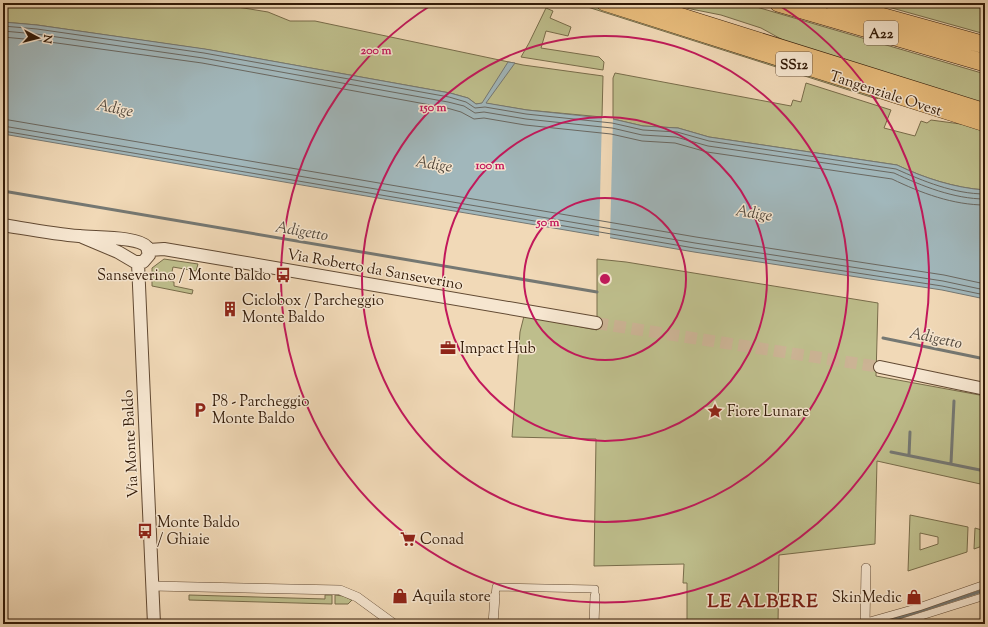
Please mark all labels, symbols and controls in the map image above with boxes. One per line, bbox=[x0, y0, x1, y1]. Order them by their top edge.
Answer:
north arrow bbox=[18, 18, 58, 58]
road number: A22 bbox=[864, 21, 898, 45]
text: N bbox=[38, 33, 56, 45]
text: 200 m bbox=[361, 42, 391, 60]
road number: SS12 bbox=[776, 52, 812, 76]
street label: Tangenziale Ovest bbox=[827, 66, 945, 123]
water label: Adige bbox=[94, 95, 135, 124]
text: 150 m bbox=[418, 99, 447, 117]
water label: Adige bbox=[414, 151, 454, 180]
text: 100 m bbox=[474, 157, 505, 175]
water label: Adige bbox=[734, 200, 774, 229]
text: 50 m bbox=[536, 214, 560, 232]
water label: Adigetto bbox=[273, 216, 330, 248]
street label: Via Roberto da Sanseverino bbox=[285, 245, 464, 296]
place label: Sanseverino / Monte Baldo bbox=[97, 266, 271, 287]
bus stop icon: Sanseverino / Monte Baldo bbox=[274, 266, 292, 284]
centre of rings bbox=[598, 272, 612, 286]
place label: Ciclobox / Parcheggio Monte Baldo bbox=[242, 291, 384, 329]
building icon: Ciclobox / Parcheggio Monte Baldo bbox=[221, 300, 239, 318]
water label: Adigetto bbox=[907, 323, 964, 356]
office icon: Impact Hub bbox=[439, 339, 457, 357]
place label: Impact Hub bbox=[460, 339, 536, 360]
street label: Via Monte Baldo bbox=[118, 389, 145, 499]
place label: P8 - Parcheggio Monte Baldo bbox=[212, 392, 309, 430]
parking icon: P8 - Parcheggio Monte Baldo bbox=[191, 401, 209, 419]
place icon: Fiore Lunare bbox=[706, 402, 724, 420]
place label: Fiore Lunare bbox=[727, 402, 809, 423]
place label: Monte Baldo / Ghiaie bbox=[157, 513, 240, 551]
bus stop icon: Monte Baldo / Ghiaie bbox=[136, 522, 154, 540]
supermarket icon: Conad bbox=[399, 530, 417, 548]
place label: Conad bbox=[420, 530, 464, 551]
shop icon: Aquila store bbox=[391, 587, 409, 605]
place label: Aquila store bbox=[412, 587, 491, 608]
place label: SkinMedic bbox=[832, 588, 902, 609]
shop icon: SkinMedic bbox=[905, 588, 923, 606]
district label: LE ALBERE bbox=[707, 589, 819, 616]

